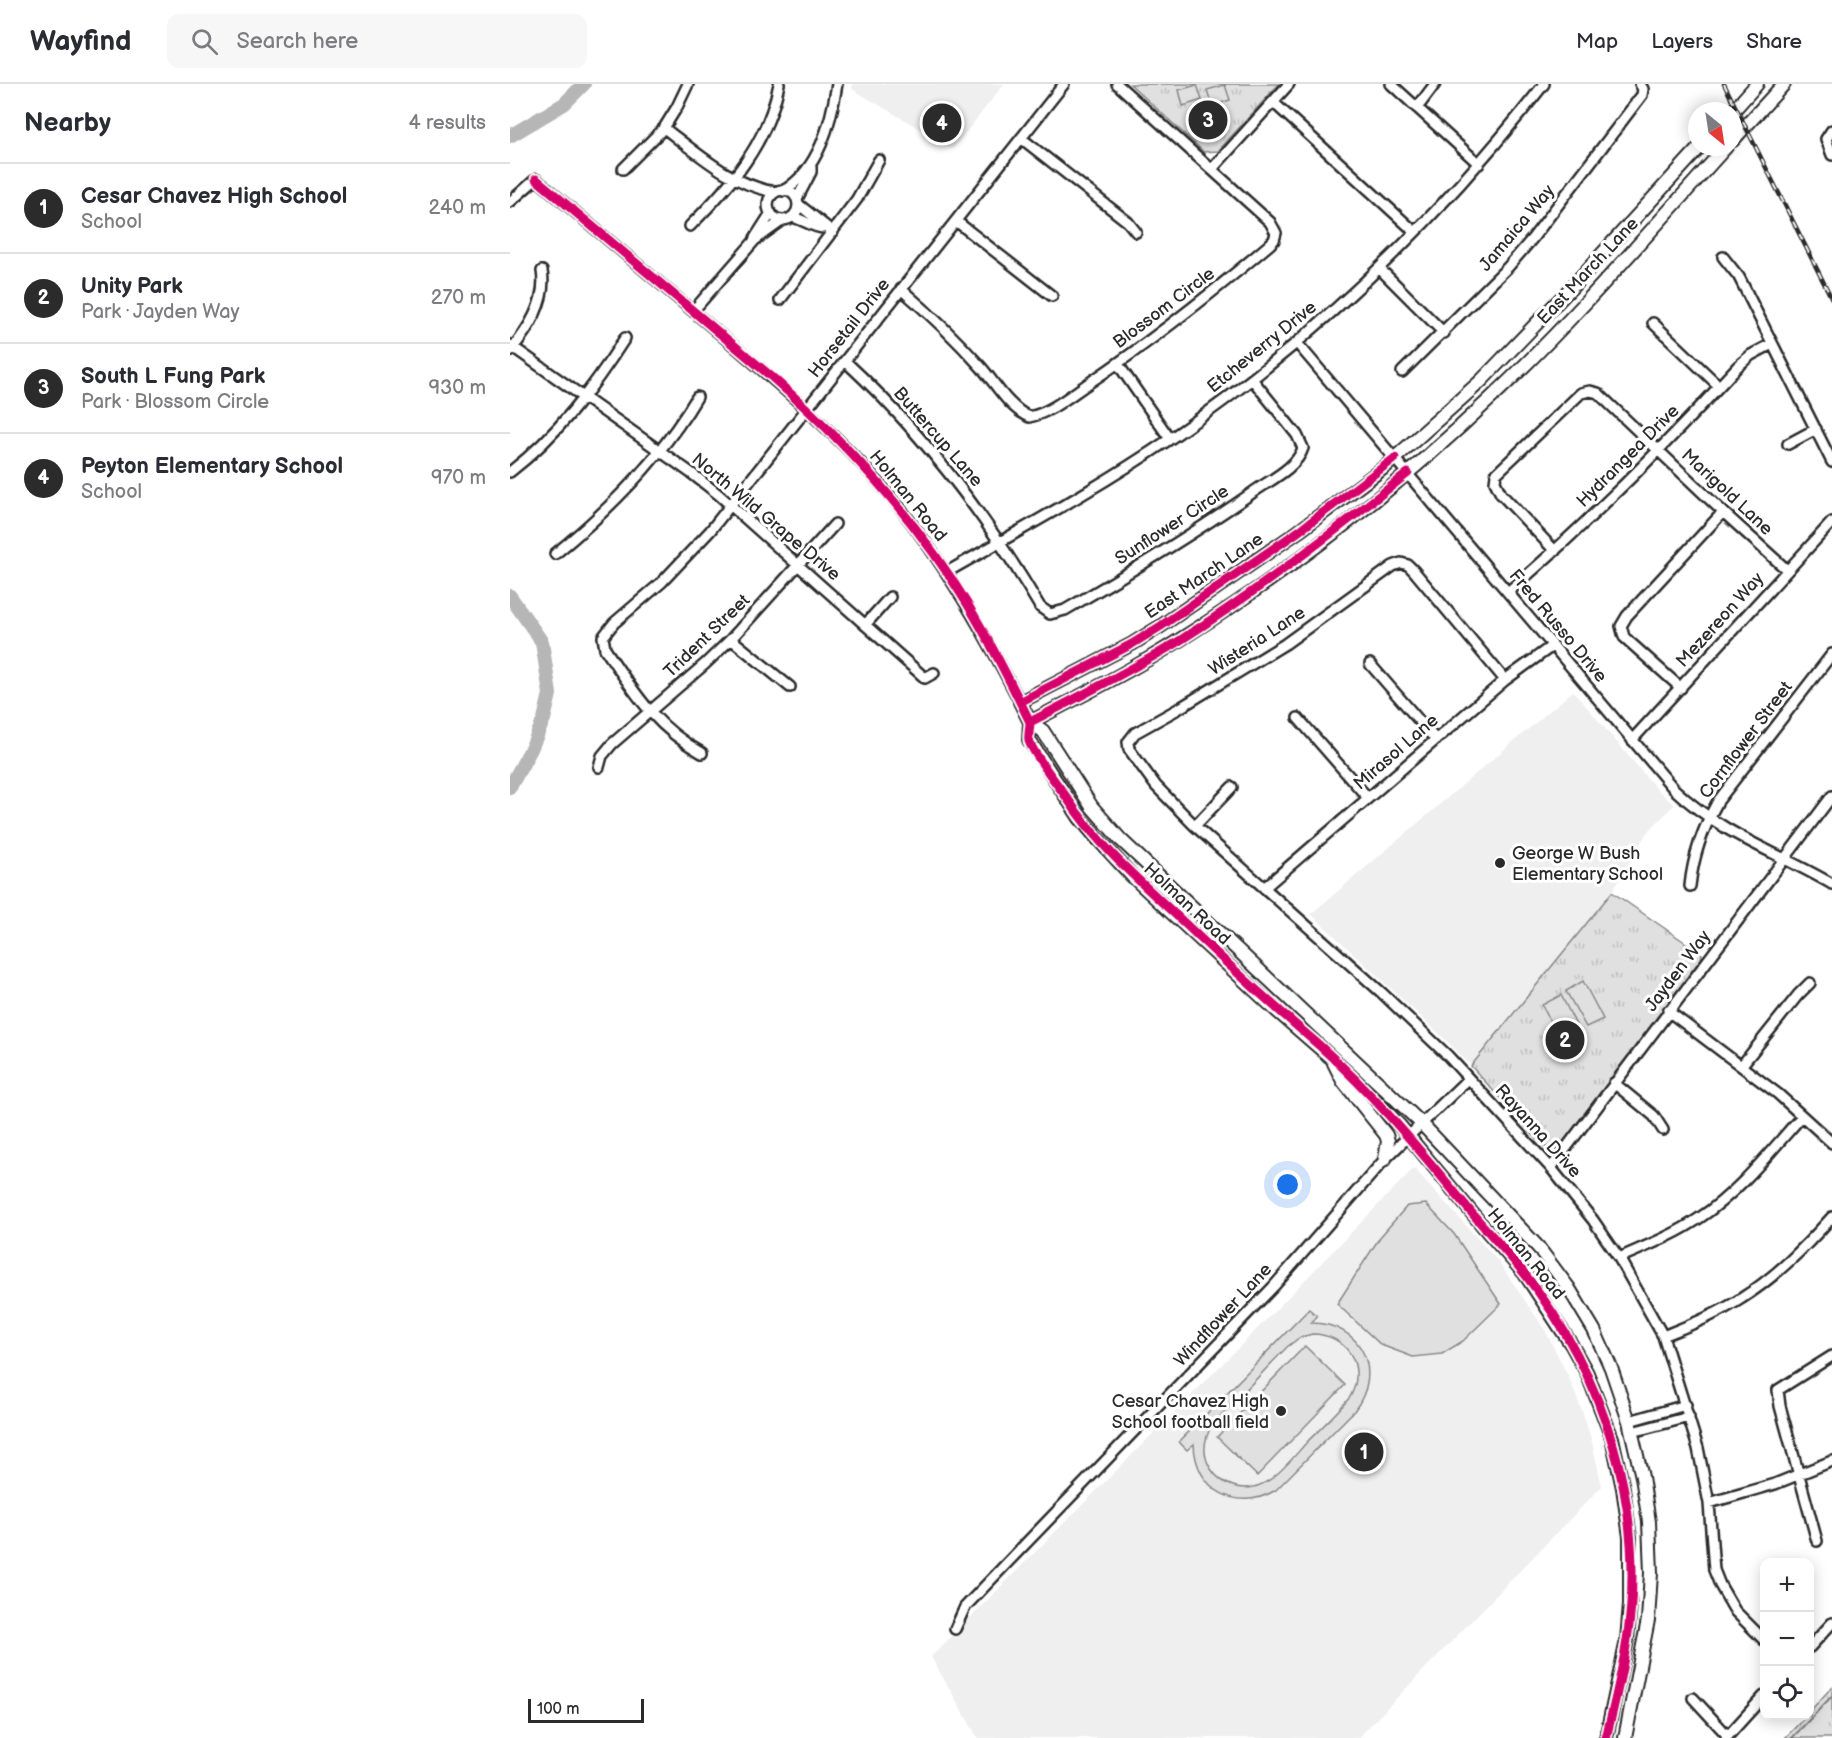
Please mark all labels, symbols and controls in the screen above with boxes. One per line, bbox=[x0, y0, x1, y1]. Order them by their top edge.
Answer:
search box bbox=[167, 14, 587, 68]
text: Wayfind bbox=[30, 25, 131, 58]
icon: search bbox=[188, 25, 221, 58]
text: Search here bbox=[236, 28, 358, 55]
text: Map bbox=[1576, 29, 1618, 54]
text: Layers bbox=[1651, 29, 1713, 54]
text: Share bbox=[1746, 29, 1802, 54]
pin: 3 bbox=[1188, 98, 1228, 142]
pin: 4 bbox=[922, 100, 962, 146]
north arrow bbox=[1688, 102, 1742, 156]
text: Nearby bbox=[24, 108, 111, 139]
text: 4 results bbox=[408, 111, 486, 135]
street label: Jamaica Way bbox=[1475, 180, 1560, 275]
text: Cesar Chavez High School bbox=[81, 183, 347, 210]
text: 1 bbox=[39, 196, 48, 220]
text: 240 m bbox=[429, 196, 486, 220]
text: School bbox=[81, 210, 142, 234]
street label: East March Lane bbox=[1533, 213, 1643, 329]
street label: Blossom Circle bbox=[1109, 263, 1219, 353]
text: Unity Park bbox=[81, 273, 183, 300]
street label: Horsetail Drive bbox=[804, 274, 894, 382]
text: 2 bbox=[38, 286, 49, 310]
text: 270 m bbox=[431, 286, 486, 310]
street label: Etcheverry Drive bbox=[1203, 296, 1321, 397]
text: Park · Jayden Way bbox=[81, 300, 240, 324]
text: South L Fung Park bbox=[81, 363, 265, 390]
text: 3 bbox=[38, 376, 49, 400]
text: 930 m bbox=[428, 376, 486, 400]
street label: Buttercup Lane bbox=[889, 383, 987, 491]
text: Park · Blossom Circle bbox=[81, 390, 269, 414]
street label: Hydrangea Drive bbox=[1572, 400, 1684, 512]
street label: Marigold Lane bbox=[1677, 444, 1777, 540]
street label: Holman Road bbox=[865, 446, 951, 546]
street label: North Wild Grape Drive bbox=[688, 449, 845, 585]
text: Peyton Elementary School bbox=[81, 453, 343, 480]
text: 4 bbox=[38, 466, 49, 490]
text: 970 m bbox=[431, 466, 486, 490]
text: School bbox=[81, 480, 142, 504]
street label: Sunflower Circle bbox=[1111, 480, 1233, 569]
street label: East March Lane bbox=[1141, 528, 1268, 623]
street label: Fred Russo Drive bbox=[1505, 565, 1611, 687]
street label: Mezereon Way bbox=[1672, 568, 1769, 672]
street label: Trident Street bbox=[660, 589, 755, 682]
street label: Wisteria Lane bbox=[1205, 602, 1310, 680]
street label: Cornflower Street bbox=[1695, 677, 1797, 803]
street label: Mirasol Lane bbox=[1350, 709, 1443, 794]
place label: George W Bush Elementary School bbox=[1512, 843, 1663, 885]
marker: George W Bush Elementary School bbox=[1493, 856, 1507, 870]
street label: Holman Road bbox=[1139, 858, 1235, 950]
street label: Jayden Way bbox=[1641, 926, 1716, 1016]
pin: 2 bbox=[1546, 1018, 1584, 1062]
street label: Rayanna Drive bbox=[1491, 1080, 1586, 1182]
your location bbox=[1273, 1170, 1302, 1199]
street label: Holman Road bbox=[1483, 1204, 1569, 1304]
street label: Windflower Lane bbox=[1170, 1259, 1276, 1371]
place label: Cesar Chavez High School football field bbox=[1112, 1391, 1269, 1433]
marker: Cesar Chavez High School football field bbox=[1274, 1404, 1288, 1418]
pin: 1 bbox=[1344, 1430, 1384, 1474]
map controls bbox=[1760, 1558, 1814, 1720]
button: + bbox=[1760, 1558, 1814, 1612]
button: − bbox=[1760, 1612, 1814, 1666]
button: locate bbox=[1760, 1666, 1814, 1720]
scale bar bbox=[528, 1696, 644, 1724]
text: 100 m bbox=[537, 1700, 580, 1719]

